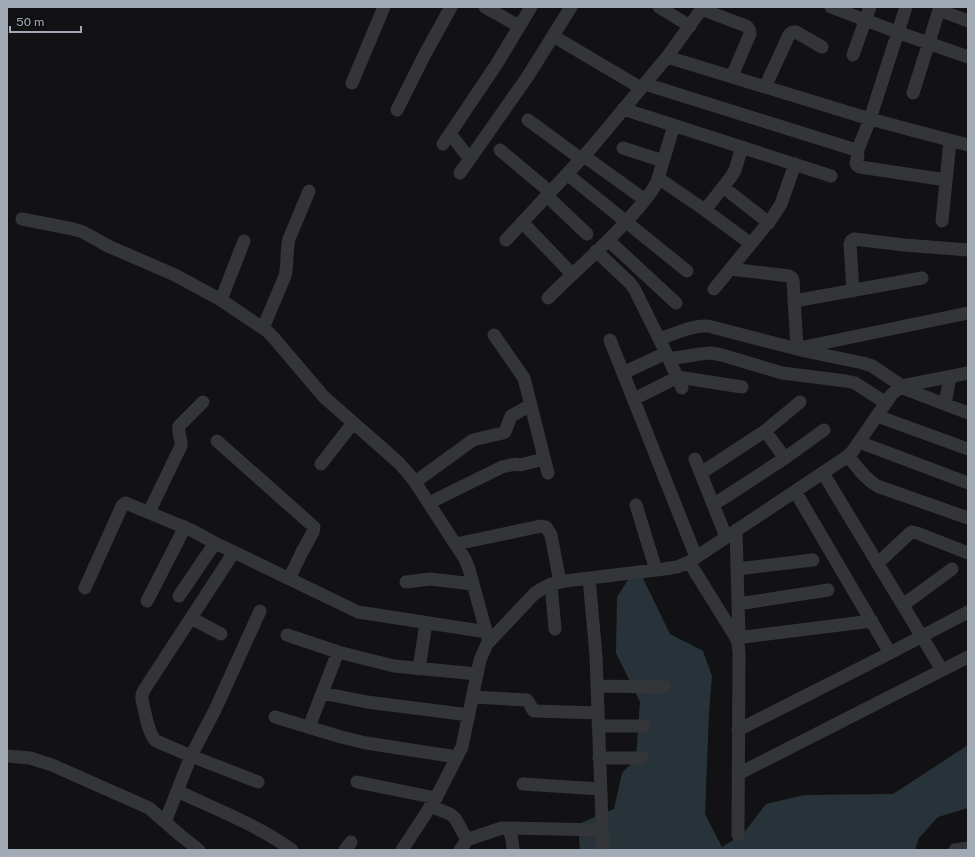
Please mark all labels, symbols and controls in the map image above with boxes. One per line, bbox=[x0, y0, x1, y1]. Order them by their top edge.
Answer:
scale bar bbox=[10, 8, 81, 34]
text: 50 m bbox=[16, 15, 44, 29]

